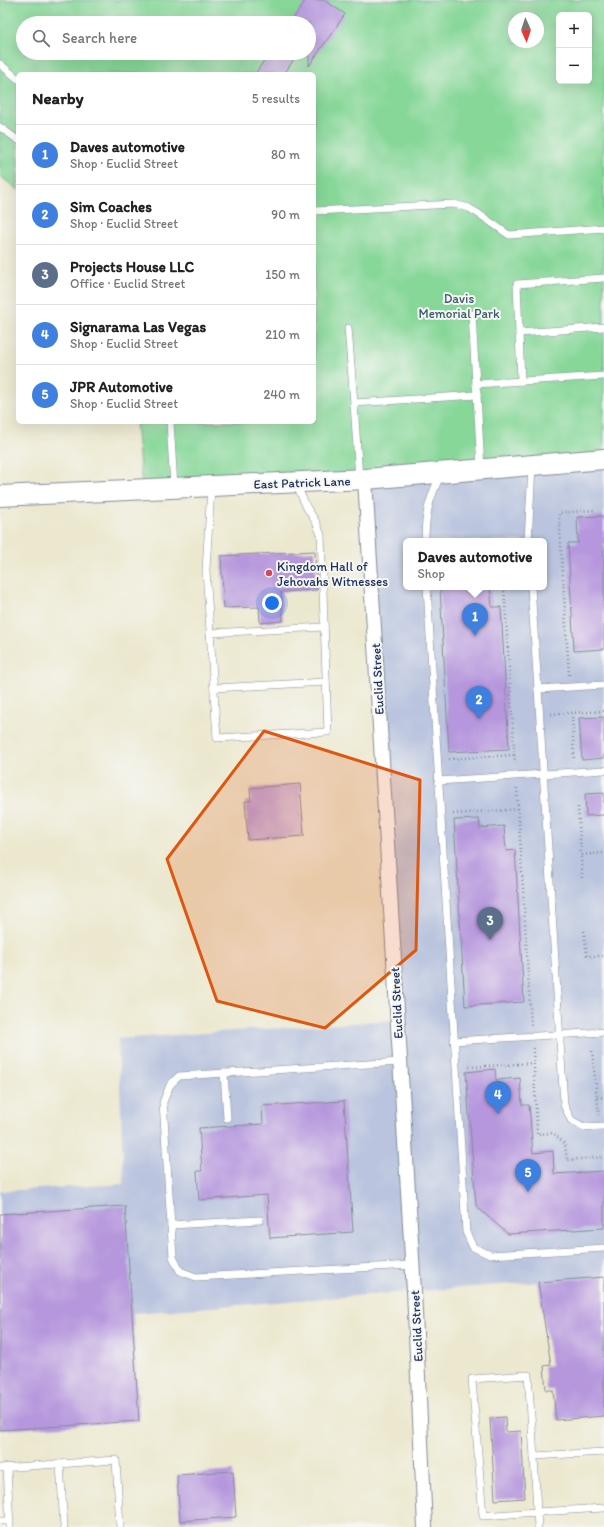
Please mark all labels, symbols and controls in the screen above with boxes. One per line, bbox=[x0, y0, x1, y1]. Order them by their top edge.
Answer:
north arrow bbox=[508, 12, 544, 48]
map controls bbox=[556, 12, 592, 84]
button: + bbox=[556, 12, 592, 48]
search box bbox=[16, 16, 316, 60]
icon: search bbox=[30, 27, 52, 49]
text: Search here bbox=[62, 29, 137, 47]
button: − bbox=[556, 48, 592, 84]
text: Nearby bbox=[32, 88, 84, 108]
text: 5 results bbox=[252, 91, 300, 106]
text: Daves automotive bbox=[70, 138, 185, 156]
text: 1 bbox=[42, 147, 48, 162]
text: 80 m bbox=[271, 147, 300, 162]
text: Shop · Euclid Street bbox=[70, 156, 178, 171]
text: Sim Coaches bbox=[70, 198, 152, 216]
text: 2 bbox=[42, 207, 48, 222]
text: 90 m bbox=[271, 207, 300, 222]
text: Shop · Euclid Street bbox=[70, 216, 178, 231]
text: Projects House LLC bbox=[70, 258, 194, 276]
text: 3 bbox=[41, 267, 49, 282]
text: 150 m bbox=[265, 267, 300, 282]
text: Office · Euclid Street bbox=[70, 276, 185, 291]
park label: Davis Memorial Park bbox=[418, 291, 500, 321]
text: Signarama Las Vegas bbox=[70, 318, 206, 336]
text: 4 bbox=[41, 327, 49, 342]
text: 210 m bbox=[265, 327, 300, 342]
text: Shop · Euclid Street bbox=[70, 336, 178, 351]
text: JPR Automotive bbox=[70, 378, 173, 396]
text: 5 bbox=[42, 387, 48, 402]
text: 240 m bbox=[263, 387, 300, 402]
text: Shop · Euclid Street bbox=[70, 396, 178, 411]
street label: East Patrick Lane bbox=[253, 473, 351, 492]
popup bbox=[403, 538, 547, 590]
text: Daves automotive bbox=[418, 548, 532, 566]
place label: Kingdom Hall of Jehovahs Witnesses bbox=[277, 559, 388, 589]
text: Shop bbox=[418, 566, 445, 581]
marker: Kingdom Hall of Jehovahs Witnesses bbox=[264, 568, 274, 578]
your location bbox=[262, 593, 282, 613]
pin: 1 bbox=[462, 603, 488, 636]
street label: Euclid Street bbox=[368, 643, 387, 715]
pin: 2 bbox=[466, 686, 492, 719]
pin: 3 bbox=[477, 907, 503, 940]
street label: Euclid Street bbox=[387, 967, 406, 1039]
pin: 4 bbox=[485, 1081, 511, 1114]
pin: 5 bbox=[515, 1159, 541, 1192]
street label: Euclid Street bbox=[407, 1290, 426, 1362]

